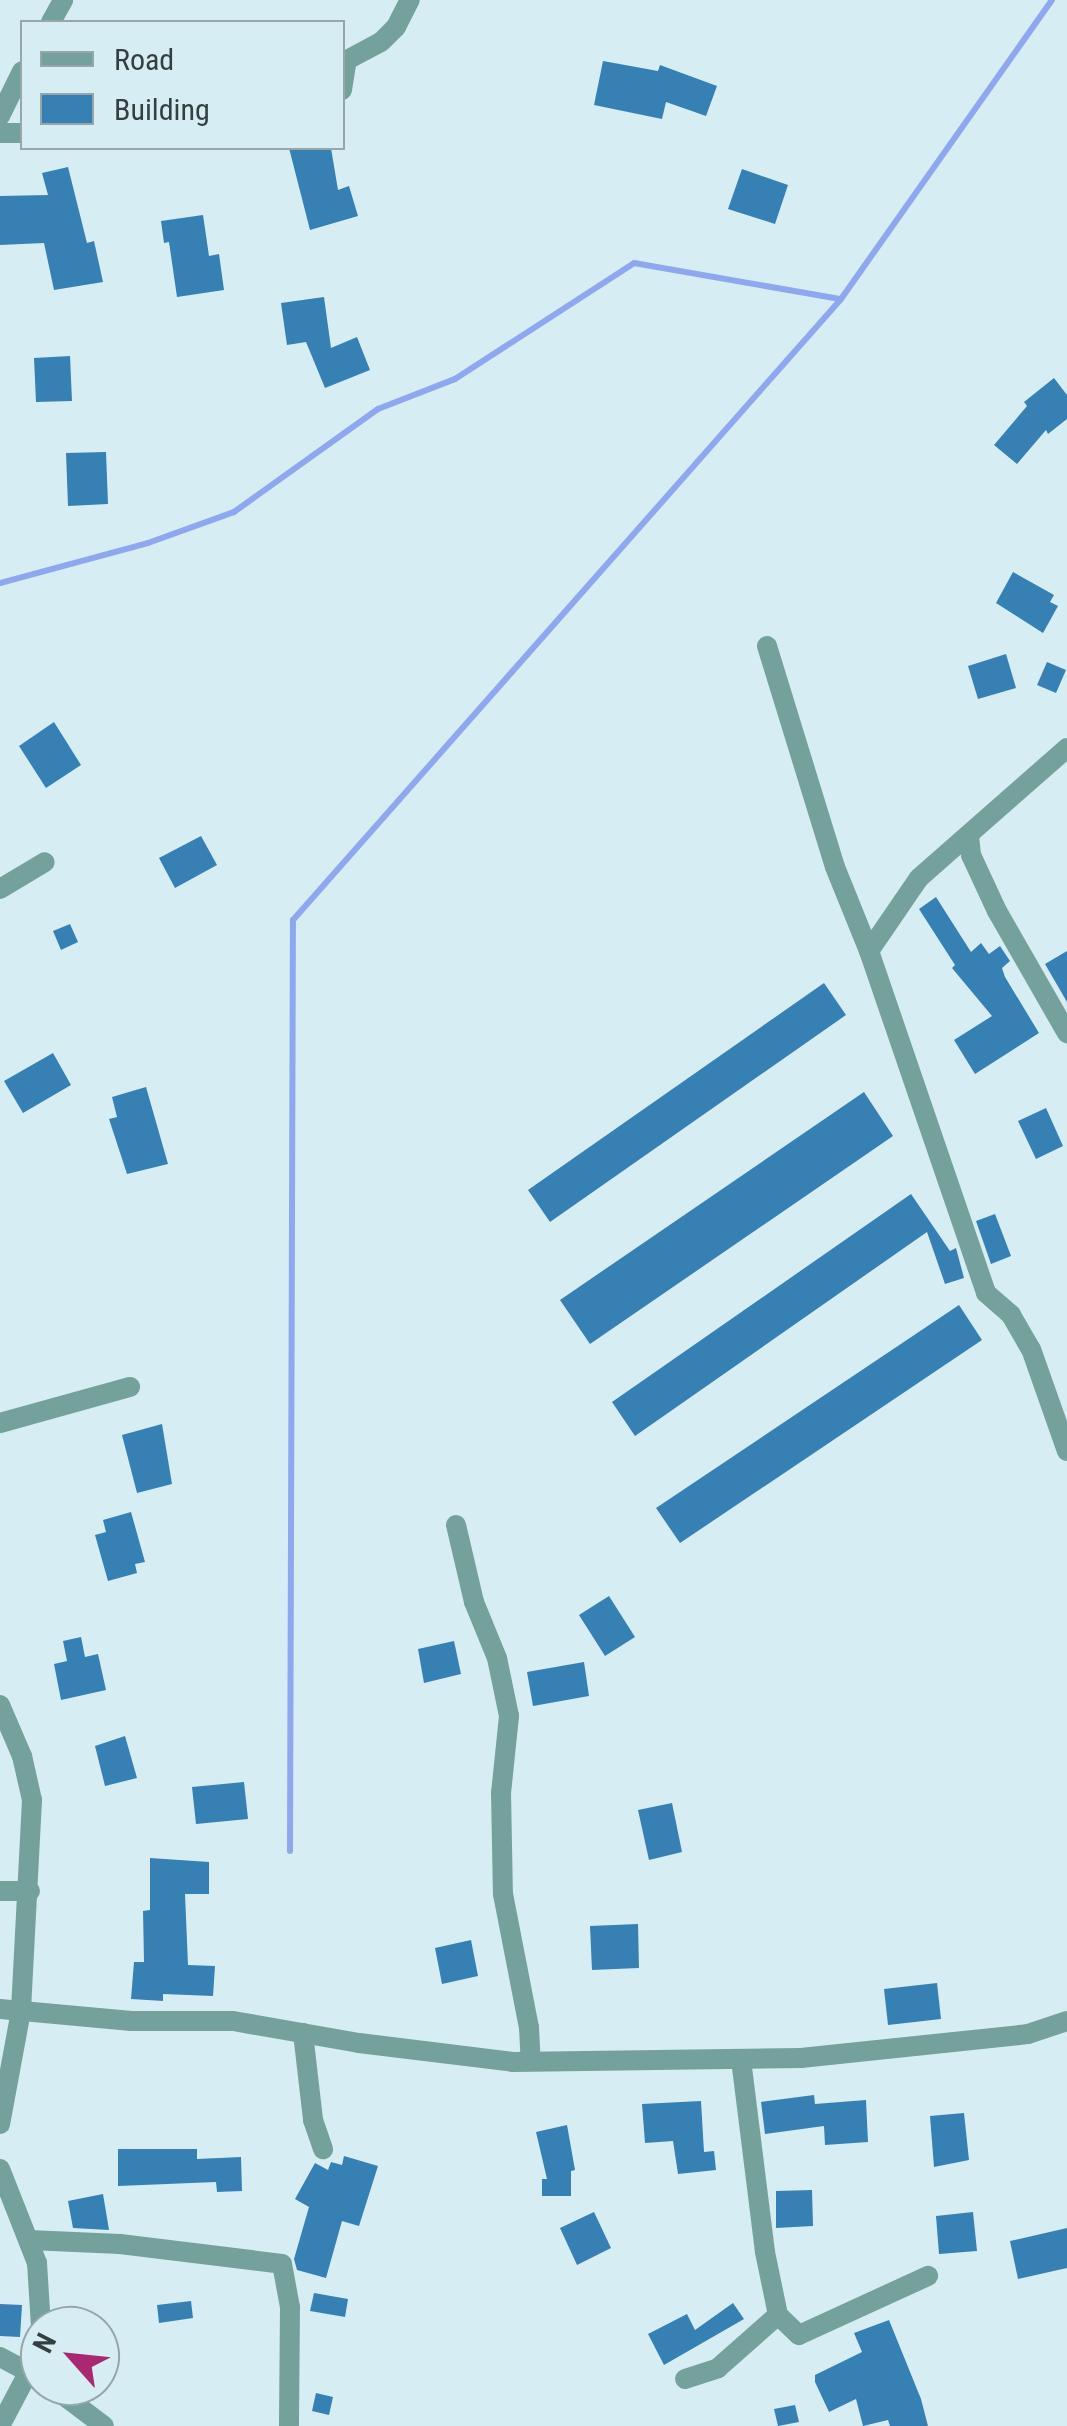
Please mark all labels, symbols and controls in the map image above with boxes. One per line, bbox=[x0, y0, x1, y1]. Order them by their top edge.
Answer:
legend bbox=[20, 20, 345, 150]
text: Road bbox=[114, 42, 174, 77]
text: Building bbox=[114, 92, 210, 127]
north arrow bbox=[20, 2306, 120, 2406]
text: N bbox=[26, 2328, 63, 2358]

